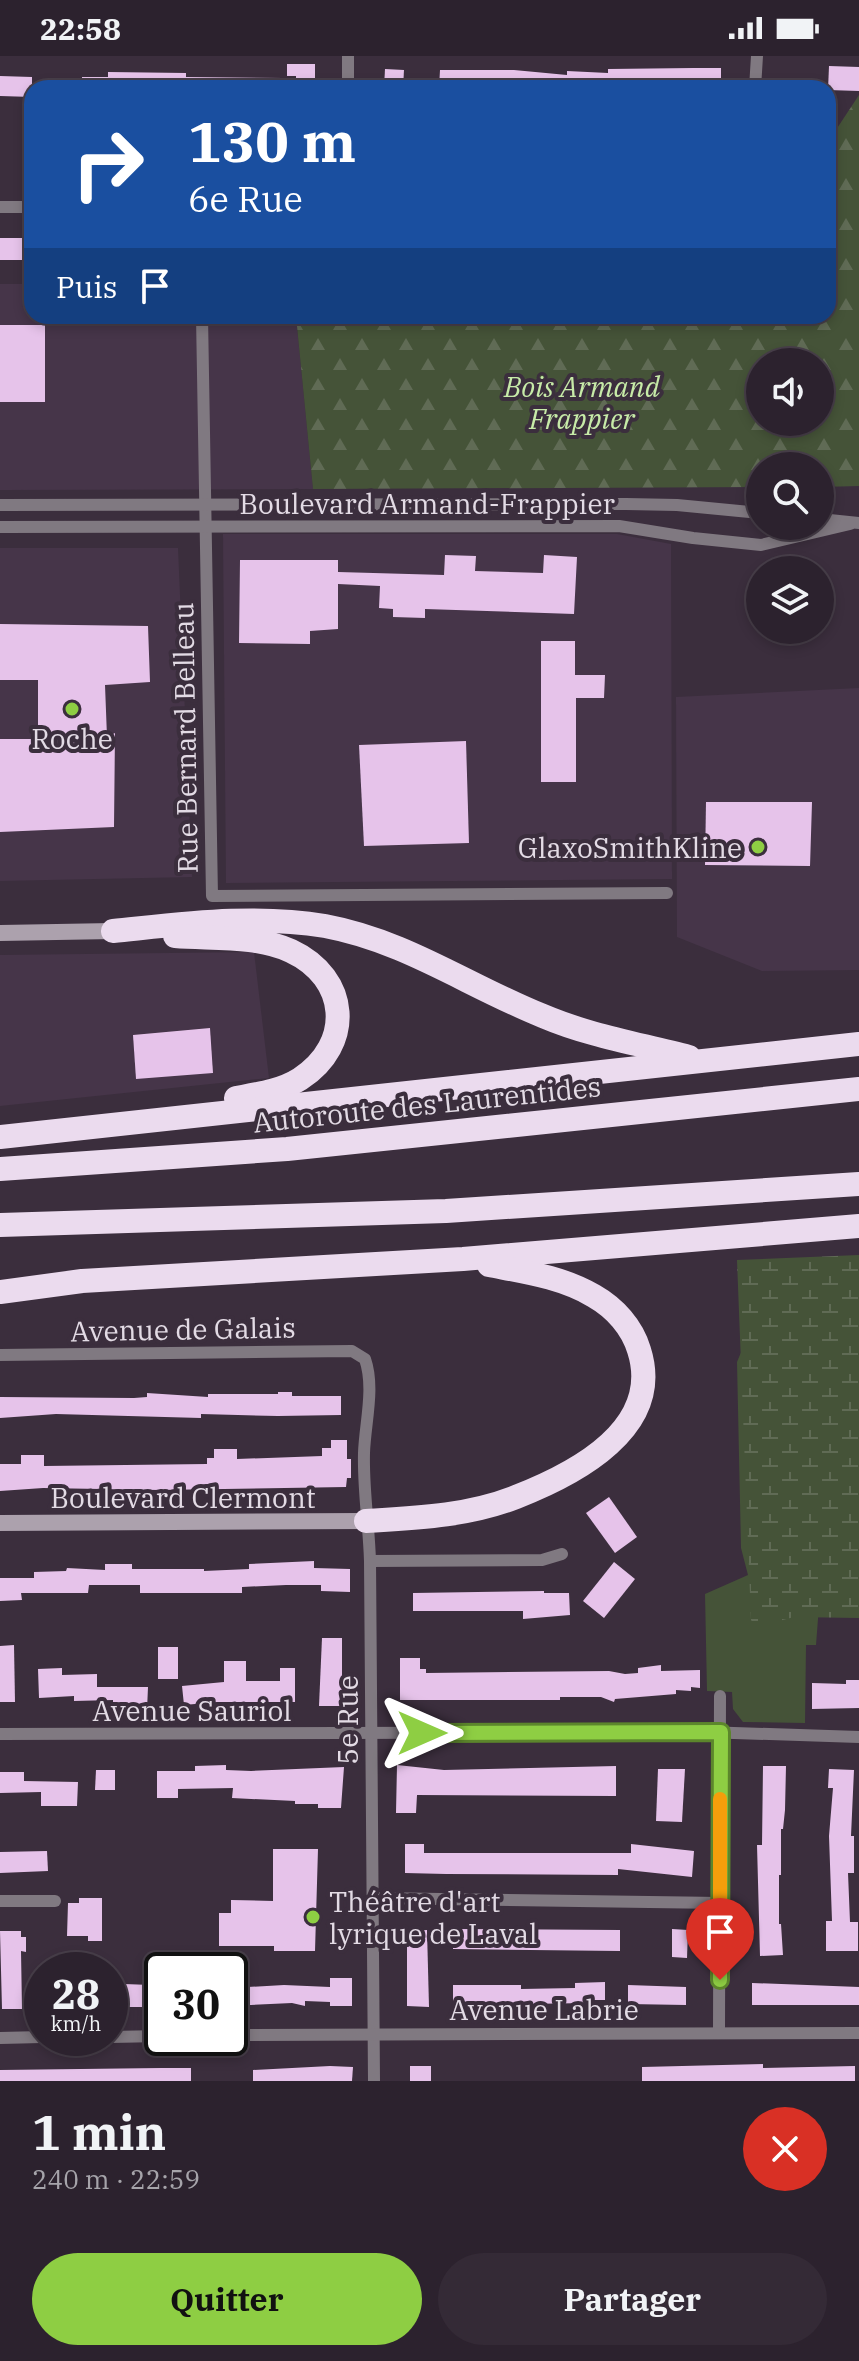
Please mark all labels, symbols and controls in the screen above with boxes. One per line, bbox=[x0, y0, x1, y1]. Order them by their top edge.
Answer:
text: 22:58 bbox=[40, 9, 121, 48]
text: 130 m bbox=[188, 105, 356, 177]
icon: right bbox=[56, 112, 160, 216]
text: 6e Rue bbox=[188, 175, 303, 222]
icon: arrive bbox=[133, 264, 177, 308]
text: Puis bbox=[56, 267, 117, 306]
map controls bbox=[746, 348, 834, 644]
button: sound bbox=[746, 348, 834, 436]
park label: Bois Armand Frappier bbox=[503, 368, 661, 437]
button: search bbox=[746, 452, 834, 540]
street label: Boulevard Armand-Frappier bbox=[239, 485, 615, 522]
button: layers bbox=[746, 556, 834, 644]
street label: Rue Bernard Belleau bbox=[164, 602, 206, 874]
marker: Roche bbox=[63, 700, 81, 718]
place label: Roche bbox=[31, 720, 113, 757]
place label: GlaxoSmithKline bbox=[518, 829, 742, 866]
marker: GlaxoSmithKline bbox=[749, 838, 767, 856]
street label: Autoroute des Laurentides bbox=[251, 1067, 603, 1141]
street label: Avenue de Galais bbox=[70, 1309, 296, 1349]
street label: Boulevard Clermont bbox=[50, 1479, 316, 1516]
street label: 5e Rue bbox=[329, 1675, 366, 1765]
position arrow bbox=[380, 1691, 464, 1775]
street label: Avenue Sauriol bbox=[92, 1692, 292, 1729]
place label: Théâtre d'art lyrique de Laval bbox=[329, 1883, 538, 1952]
pin bbox=[686, 1898, 754, 1980]
marker: Théâtre d'art lyrique de Laval bbox=[304, 1908, 322, 1926]
icon: arrive bbox=[698, 1910, 742, 1954]
speed limit sign: 30 bbox=[144, 1952, 248, 2056]
text: 28 bbox=[52, 1968, 100, 2020]
street label: Avenue Labrie bbox=[449, 1991, 639, 2028]
text: km/h bbox=[51, 2010, 101, 2037]
text: 1 min bbox=[32, 2101, 166, 2163]
button: close bbox=[743, 2107, 827, 2191]
text: 240 m · 22:59 bbox=[32, 2162, 200, 2196]
button: Quitter bbox=[32, 2253, 422, 2345]
button: Partager bbox=[438, 2253, 827, 2345]

